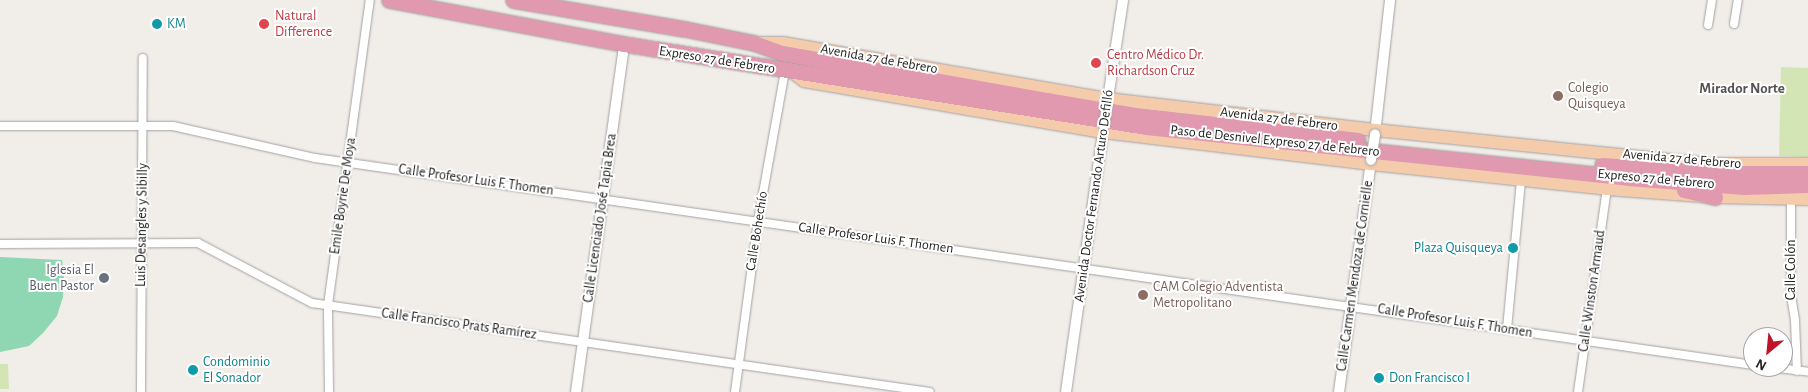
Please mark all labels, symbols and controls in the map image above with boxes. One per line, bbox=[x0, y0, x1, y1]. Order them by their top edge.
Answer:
place label: Natural Difference bbox=[275, 8, 332, 40]
place label: KM bbox=[167, 16, 186, 32]
marker: Natural Difference bbox=[257, 17, 271, 31]
marker: KM bbox=[151, 18, 163, 30]
street label: Avenida 27 de Febrero bbox=[819, 40, 939, 78]
street label: Expreso 27 de Febrero bbox=[658, 43, 776, 77]
place label: Centro Médico Dr. Richardson Cruz bbox=[1107, 47, 1204, 80]
marker: Centro Médico Dr. Richardson Cruz bbox=[1089, 56, 1103, 70]
place label: Colegio Quisqueya bbox=[1568, 80, 1626, 112]
district label: Mirador Norte bbox=[1699, 80, 1785, 98]
street label: Avenida Doctor Fernando Arturo Defilló bbox=[1071, 89, 1117, 303]
marker: Colegio Quisqueya bbox=[1552, 90, 1564, 102]
street label: Avenida 27 de Febrero bbox=[1219, 103, 1339, 135]
street label: Paso de Desnivel Expreso 27 de Febrero bbox=[1170, 122, 1380, 160]
street label: Calle Licenciado José Tapia Brea bbox=[580, 132, 620, 304]
street label: Emile Boyrie De Moya bbox=[326, 137, 360, 255]
street label: Avenida 27 de Febrero bbox=[1622, 145, 1742, 173]
street label: Calle Profesor Luis F. Thomen bbox=[397, 161, 555, 199]
street label: Luis Desangles y Sibilly bbox=[133, 163, 151, 287]
street label: Expreso 27 de Febrero bbox=[1597, 166, 1715, 192]
street label: Calle Carmen Mendoza de Cornielle bbox=[1333, 180, 1377, 372]
street label: Calle Bohechío bbox=[742, 190, 772, 272]
street label: Calle Profesor Luis F. Thomen bbox=[797, 219, 955, 257]
street label: Calle Winston Armaud bbox=[1575, 229, 1609, 353]
place label: Plaza Quisqueya bbox=[1414, 240, 1503, 256]
street label: Calle Colón bbox=[1783, 240, 1799, 300]
marker: Plaza Quisqueya bbox=[1507, 242, 1519, 254]
place label: Iglesia El Buen Pastor bbox=[29, 262, 94, 294]
marker: Iglesia El Buen Pastor bbox=[98, 272, 110, 284]
place label: CAM Colegio Adventista Metropolitano bbox=[1153, 279, 1283, 312]
marker: CAM Colegio Adventista Metropolitano bbox=[1137, 289, 1149, 301]
street label: Calle Profesor Luis F. Thomen bbox=[1376, 300, 1534, 342]
street label: Calle Francisco Prats Ramírez bbox=[380, 305, 538, 343]
north arrow bbox=[1743, 327, 1793, 377]
place label: Condominio El Sonador bbox=[203, 354, 270, 387]
text: N bbox=[1754, 356, 1769, 373]
marker: Condominio El Sonador bbox=[187, 364, 199, 376]
place label: Don Francisco I bbox=[1389, 370, 1470, 386]
marker: Don Francisco I bbox=[1373, 372, 1385, 384]

